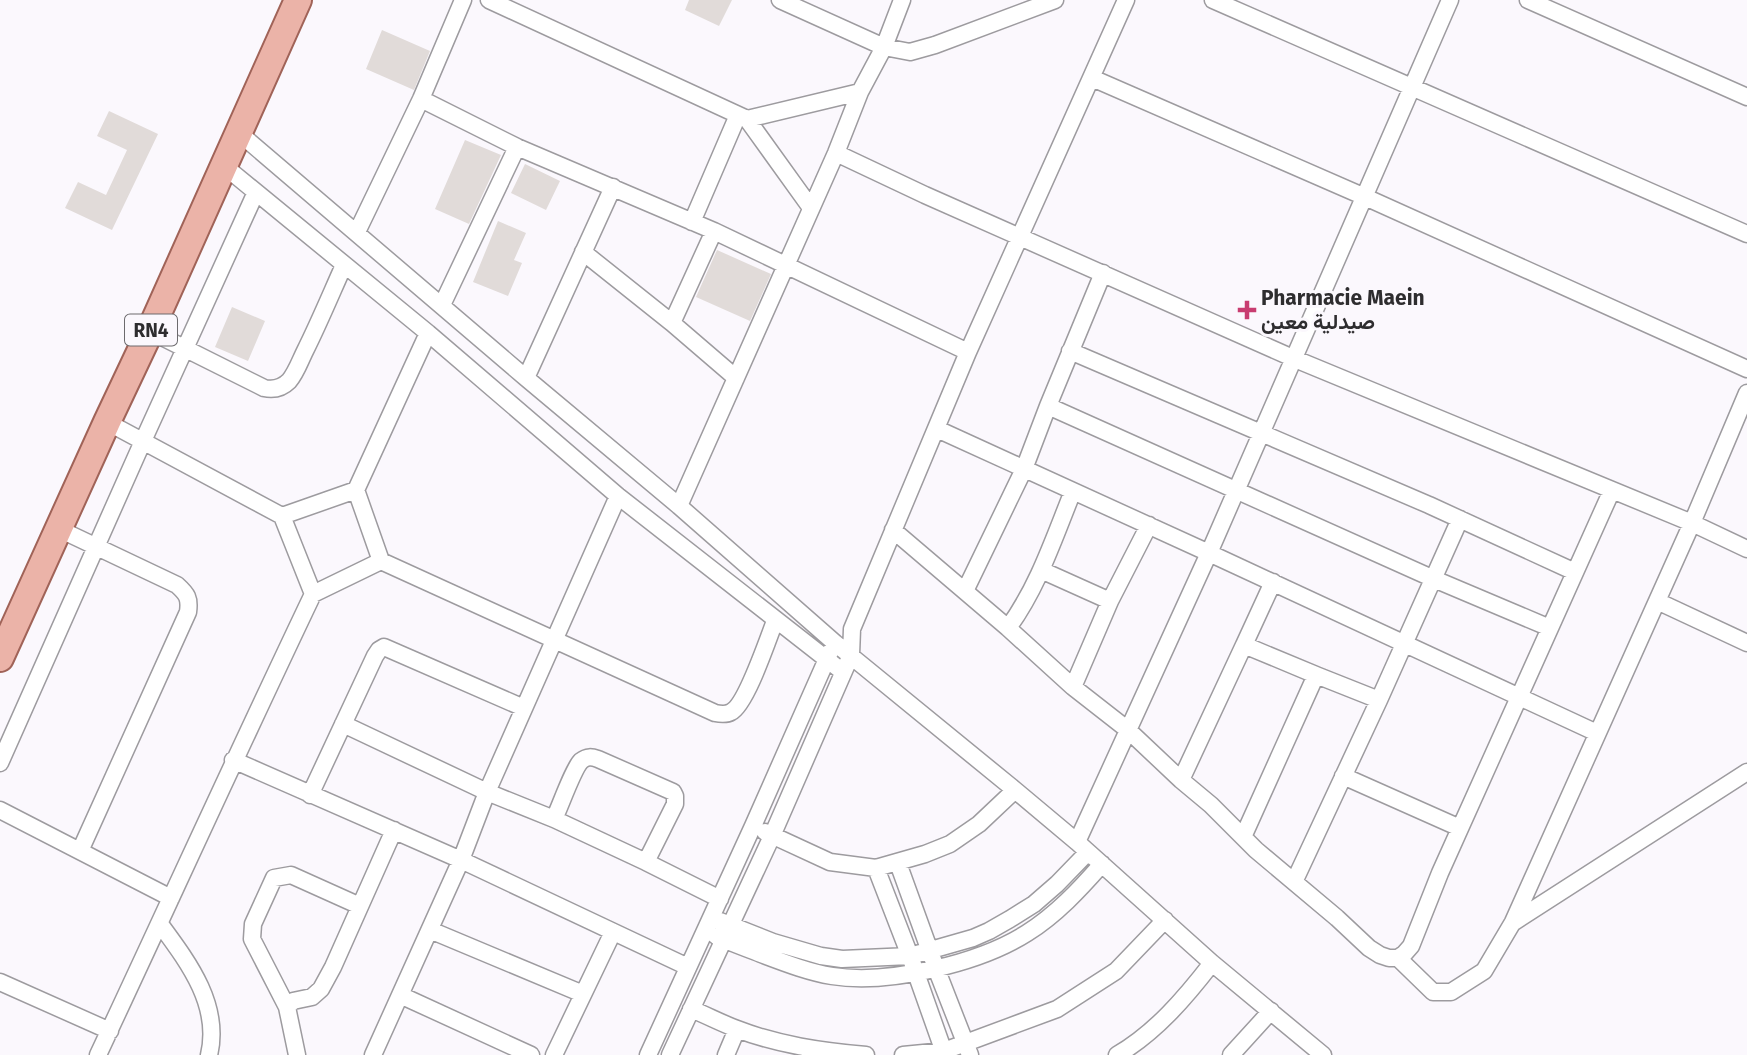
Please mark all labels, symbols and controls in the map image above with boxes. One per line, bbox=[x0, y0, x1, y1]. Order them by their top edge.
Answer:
place label: Pharmacie Maein صيدلية معين bbox=[1261, 285, 1425, 335]
marker: Pharmacie Maein صيدلية معين bbox=[1239, 302, 1255, 318]
road number: RN4 bbox=[125, 314, 177, 346]

